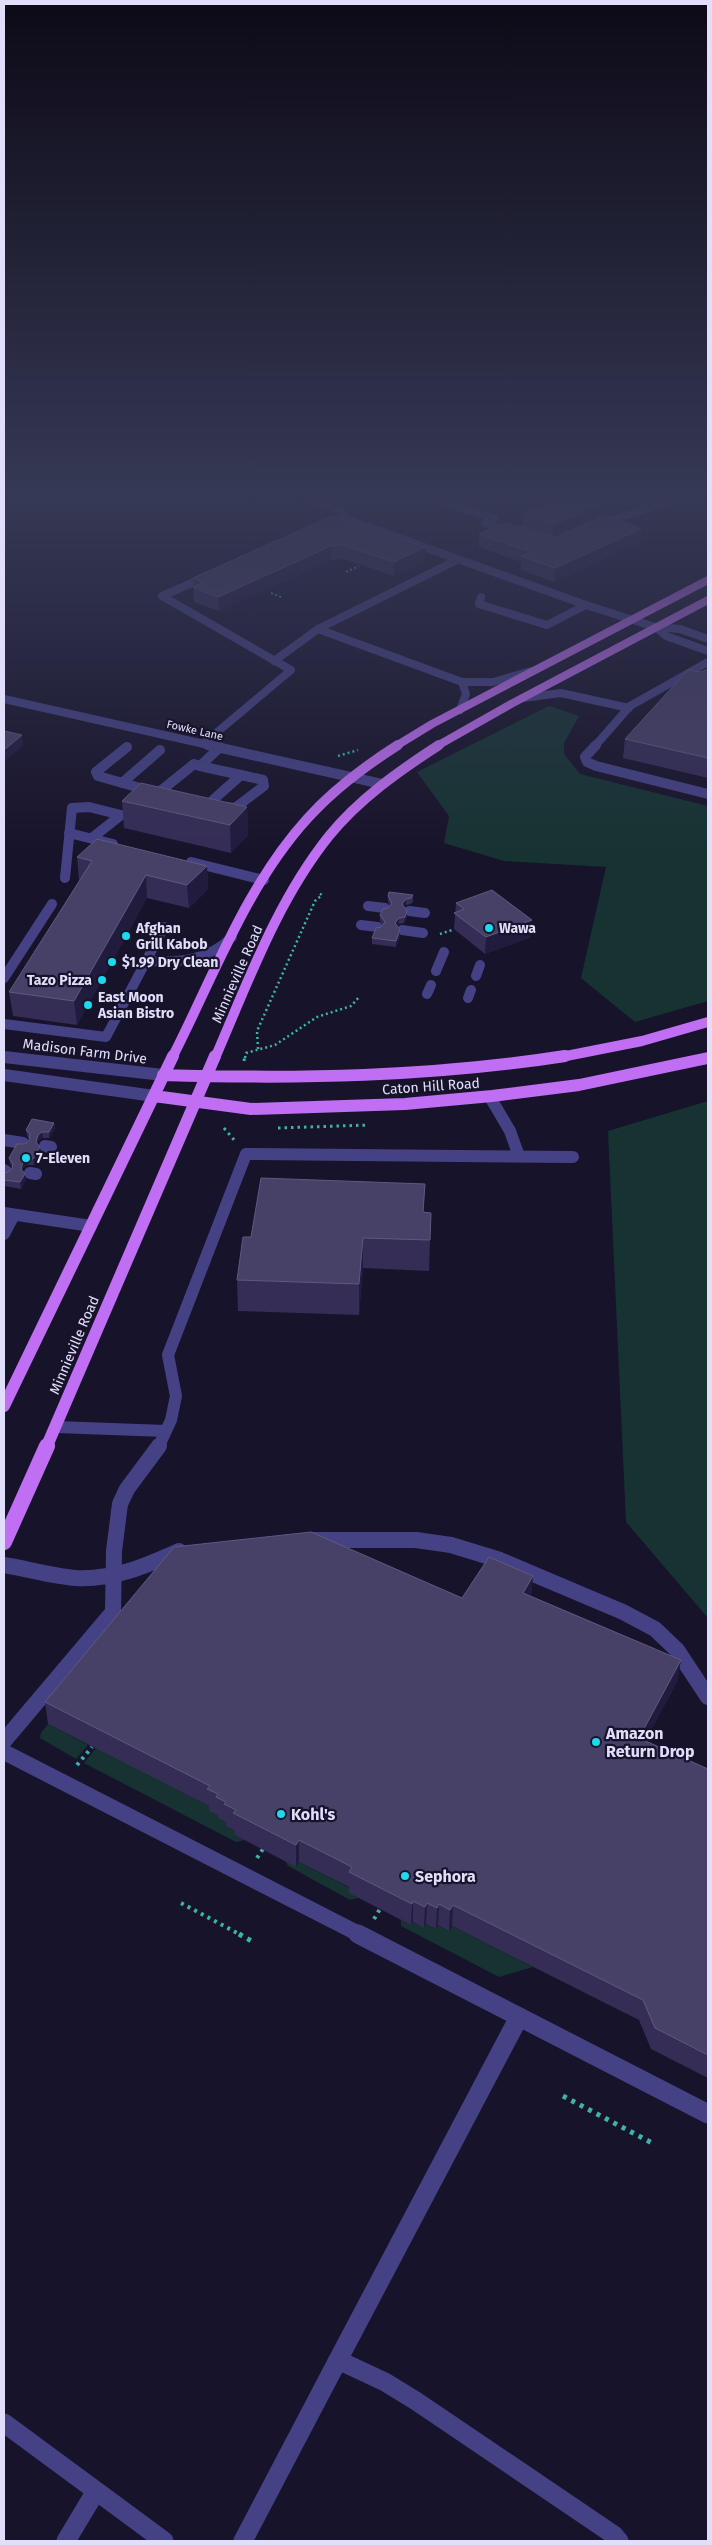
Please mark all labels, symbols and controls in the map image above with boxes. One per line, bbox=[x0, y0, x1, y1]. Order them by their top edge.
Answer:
street label: Fowke Lane bbox=[165, 718, 224, 743]
place label: Afghan Grill Kabob bbox=[135, 920, 208, 953]
place label: Wawa bbox=[499, 920, 536, 937]
marker: Wawa bbox=[483, 922, 495, 934]
street label: Minnieville Road bbox=[208, 923, 267, 1026]
marker: Afghan Grill Kabob bbox=[120, 930, 132, 942]
place label: $1.99 Dry Clean bbox=[122, 954, 218, 971]
marker: $1.99 Dry Clean bbox=[106, 956, 118, 968]
place label: Tazo Pizza bbox=[27, 972, 92, 989]
marker: Tazo Pizza bbox=[96, 974, 108, 986]
place label: East Moon Asian Bistro bbox=[97, 989, 174, 1022]
marker: East Moon Asian Bistro bbox=[82, 999, 94, 1011]
street label: Madison Farm Drive bbox=[22, 1035, 148, 1068]
street label: Caton Hill Road bbox=[382, 1075, 480, 1098]
place label: 7-Eleven bbox=[36, 1150, 90, 1167]
marker: 7-Eleven bbox=[20, 1152, 32, 1164]
street label: Minnieville Road bbox=[46, 1293, 103, 1397]
place label: Amazon Return Drop bbox=[605, 1724, 694, 1761]
marker: Amazon Return Drop bbox=[590, 1736, 602, 1748]
place label: Kohl's bbox=[291, 1805, 336, 1824]
marker: Kohl's bbox=[275, 1808, 287, 1820]
place label: Sephora bbox=[415, 1867, 476, 1886]
marker: Sephora bbox=[399, 1870, 411, 1882]

